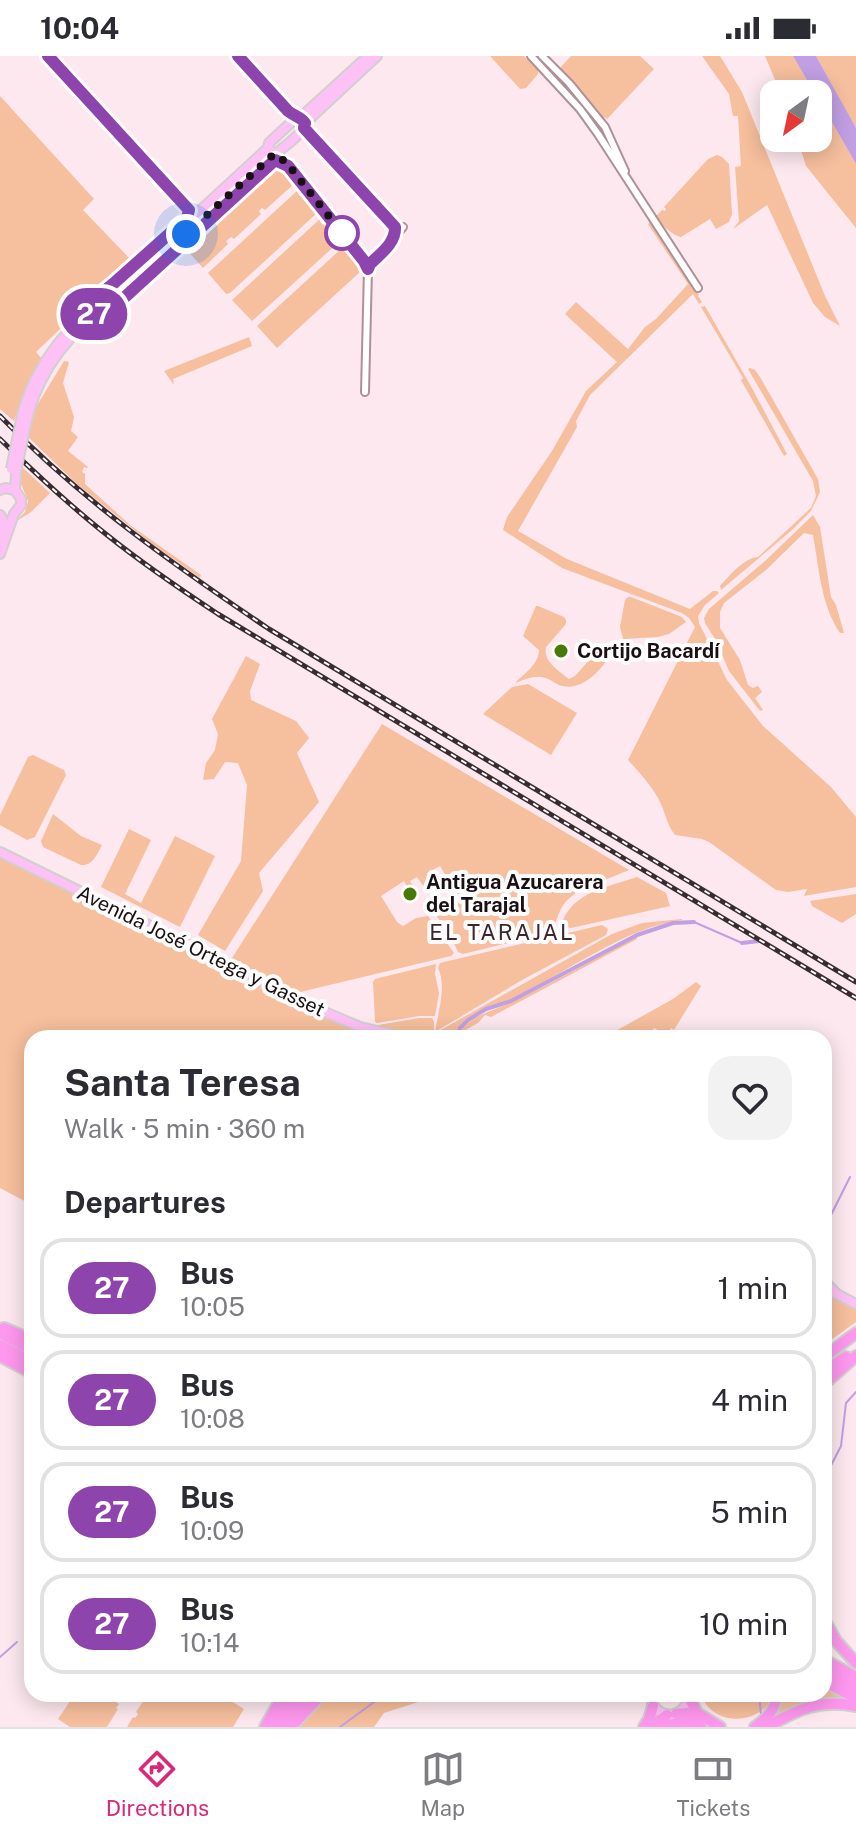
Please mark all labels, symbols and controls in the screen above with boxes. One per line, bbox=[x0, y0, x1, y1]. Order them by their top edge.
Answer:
text: 10:04 bbox=[40, 10, 119, 46]
north arrow bbox=[760, 80, 832, 152]
map controls bbox=[760, 80, 832, 152]
your location bbox=[166, 214, 206, 254]
unlabelled marker bbox=[325, 216, 359, 250]
line badge: 27 bbox=[58, 288, 130, 340]
text: 27 bbox=[76, 297, 112, 330]
place label: Cortijo Bacardí bbox=[577, 639, 720, 663]
marker: Cortijo Bacardí bbox=[552, 642, 570, 660]
place label: Antigua Azucarera del Tarajal bbox=[426, 870, 603, 917]
street label: Avenida José Ortega y Gasset bbox=[73, 880, 329, 1022]
marker: Antigua Azucarera del Tarajal bbox=[401, 885, 419, 903]
district label: EL TARAJAL bbox=[429, 919, 575, 945]
button: heart bbox=[708, 1056, 792, 1140]
text: Santa Teresa bbox=[64, 1060, 301, 1105]
text: Walk · 5 min · 360 m bbox=[64, 1113, 305, 1144]
text: Departures bbox=[64, 1184, 226, 1220]
text: Bus bbox=[180, 1255, 234, 1291]
text: 1 min bbox=[718, 1270, 788, 1306]
text: 27 bbox=[94, 1271, 130, 1304]
text: 10:05 bbox=[180, 1291, 245, 1322]
text: Bus bbox=[180, 1367, 234, 1403]
text: 4 min bbox=[711, 1382, 788, 1418]
text: 27 bbox=[94, 1383, 130, 1416]
text: 10:08 bbox=[180, 1403, 245, 1434]
text: Bus bbox=[180, 1479, 234, 1515]
text: 5 min bbox=[711, 1494, 788, 1530]
text: 27 bbox=[94, 1495, 130, 1528]
text: 10:09 bbox=[180, 1515, 244, 1546]
text: Bus bbox=[180, 1591, 234, 1627]
text: 10 min bbox=[699, 1606, 788, 1642]
text: 27 bbox=[94, 1607, 130, 1640]
text: 10:14 bbox=[180, 1627, 239, 1658]
tab: Directions bbox=[106, 1747, 209, 1821]
tab: Map bbox=[420, 1747, 465, 1821]
tab: Tickets bbox=[677, 1747, 750, 1821]

